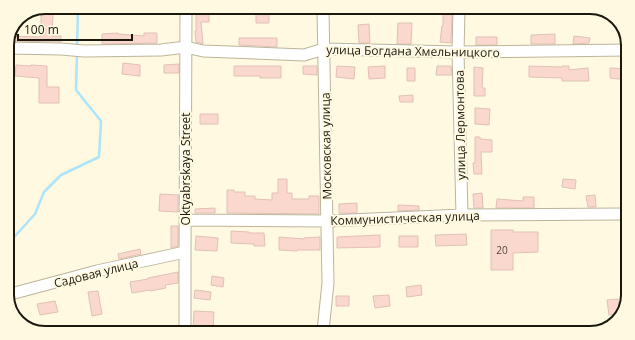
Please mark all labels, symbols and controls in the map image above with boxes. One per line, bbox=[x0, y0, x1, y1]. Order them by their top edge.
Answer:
scale bar bbox=[18, 16, 132, 42]
text: 100 m bbox=[24, 21, 59, 38]
street label: улица Богдана Хмельницкого bbox=[326, 41, 500, 61]
street label: улица Лермонтова bbox=[451, 70, 469, 180]
street label: Московская улица bbox=[317, 92, 335, 200]
street label: Oktyabrskaya Street bbox=[177, 113, 194, 225]
street label: Коммунистическая улица bbox=[330, 207, 480, 229]
house number: 20 bbox=[496, 243, 508, 257]
street label: Садовая улица bbox=[52, 254, 140, 292]

